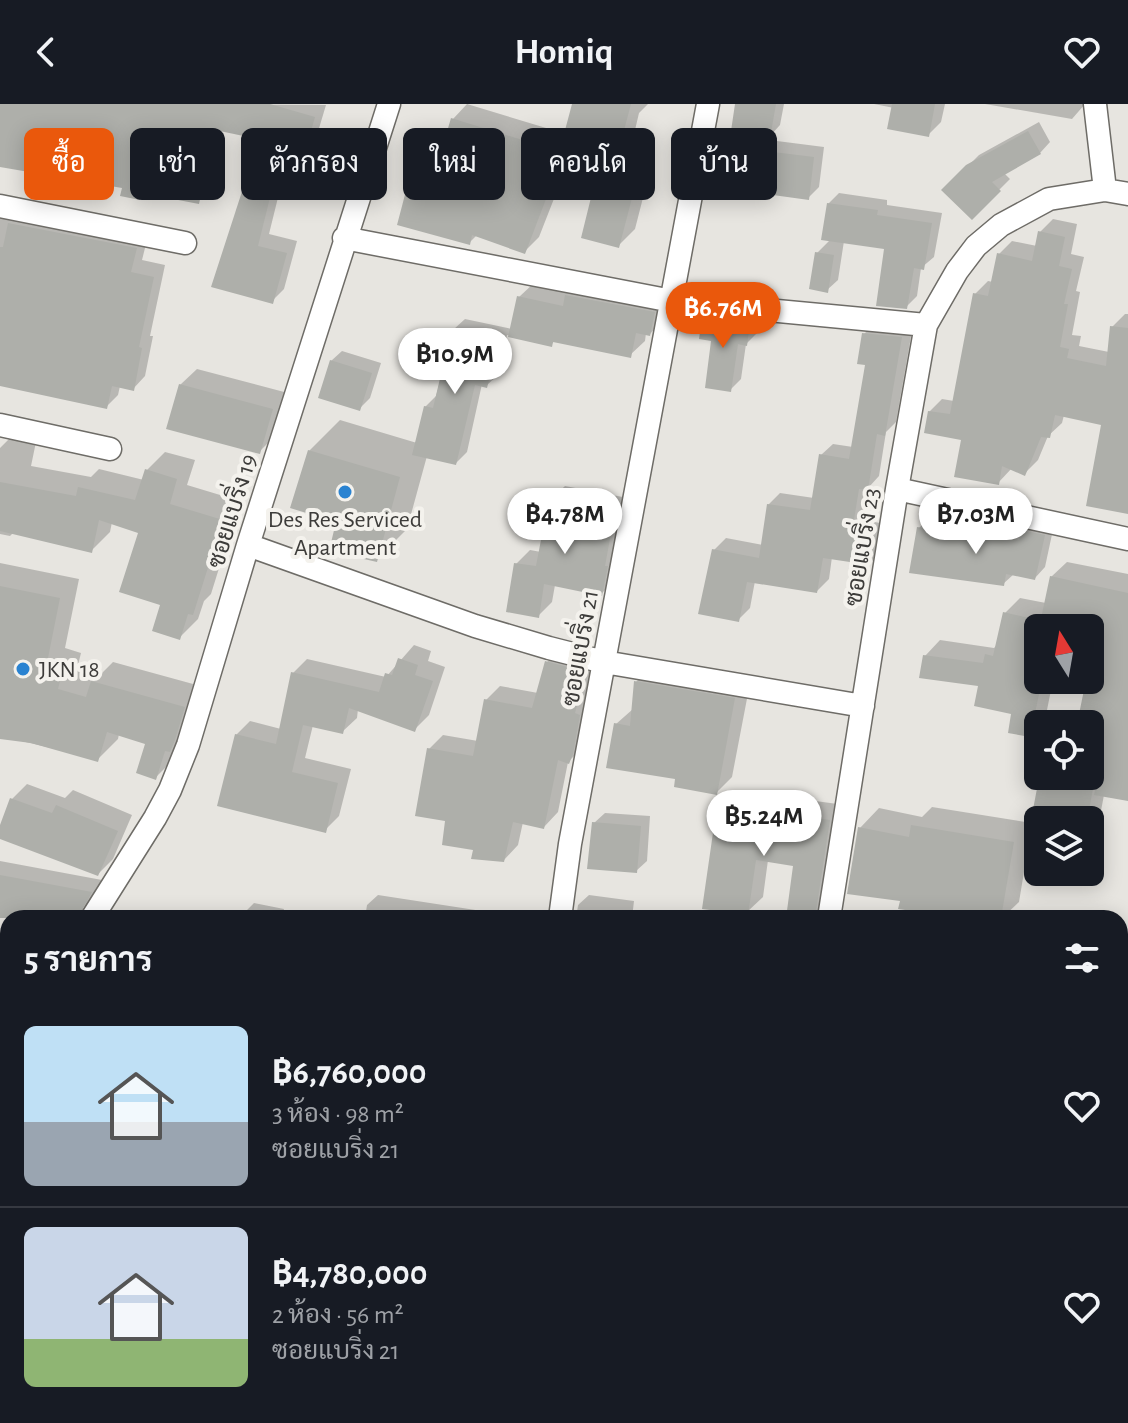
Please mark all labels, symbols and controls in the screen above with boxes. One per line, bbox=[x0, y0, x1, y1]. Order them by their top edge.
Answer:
icon: back bbox=[24, 30, 68, 74]
icon: heart bbox=[1060, 30, 1104, 74]
text: Homiq bbox=[514, 34, 614, 70]
chip: ซื้อ bbox=[24, 128, 114, 200]
chip: เช่า bbox=[130, 128, 225, 200]
chip: ตัวกรอง bbox=[241, 128, 387, 200]
chip: ใหม่ bbox=[403, 128, 505, 200]
chip: คอนโด bbox=[521, 128, 655, 200]
chip: บ้าน bbox=[671, 128, 777, 200]
pin: ฿6.76M bbox=[658, 282, 788, 350]
text: ฿6.76M bbox=[684, 295, 762, 321]
pin: ฿10.9M bbox=[390, 328, 520, 396]
text: ฿10.9M bbox=[416, 341, 494, 367]
street label: ซอยแบริ่ง 19 bbox=[196, 449, 262, 571]
marker: Des Res Serviced Apartment bbox=[336, 483, 354, 501]
street label: ซอยแบริ่ง 23 bbox=[833, 485, 884, 608]
pin: ฿4.78M bbox=[500, 488, 630, 556]
pin: ฿7.03M bbox=[911, 488, 1041, 556]
text: ฿4.78M bbox=[525, 501, 605, 527]
text: ฿7.03M bbox=[937, 501, 1015, 527]
place label: Des Res Serviced Apartment bbox=[268, 508, 422, 560]
street label: ซอยแบริ่ง 21 bbox=[550, 587, 603, 708]
north arrow bbox=[1024, 614, 1104, 694]
map controls bbox=[1024, 614, 1104, 886]
place label: JKN 18 bbox=[39, 658, 100, 682]
marker: JKN 18 bbox=[14, 660, 32, 678]
button: locate bbox=[1024, 710, 1104, 790]
pin: ฿5.24M bbox=[699, 790, 829, 858]
text: ฿5.24M bbox=[725, 803, 803, 829]
button: layers bbox=[1024, 806, 1104, 886]
icon: filters bbox=[1060, 936, 1104, 980]
text: 5 รายการ bbox=[24, 944, 153, 978]
text: ฿6,760,000 bbox=[272, 1056, 426, 1090]
icon: home bbox=[88, 1058, 184, 1154]
icon: heart bbox=[1060, 1084, 1104, 1128]
text: 3 ห้อง · 98 m² bbox=[272, 1101, 404, 1127]
text: ซอยแบริ่ง 21 bbox=[272, 1137, 399, 1163]
text: ฿4,780,000 bbox=[272, 1257, 427, 1291]
icon: home bbox=[88, 1259, 184, 1355]
icon: heart bbox=[1060, 1285, 1104, 1329]
text: 2 ห้อง · 56 m² bbox=[272, 1302, 404, 1328]
text: ซอยแบริ่ง 21 bbox=[272, 1338, 399, 1364]

